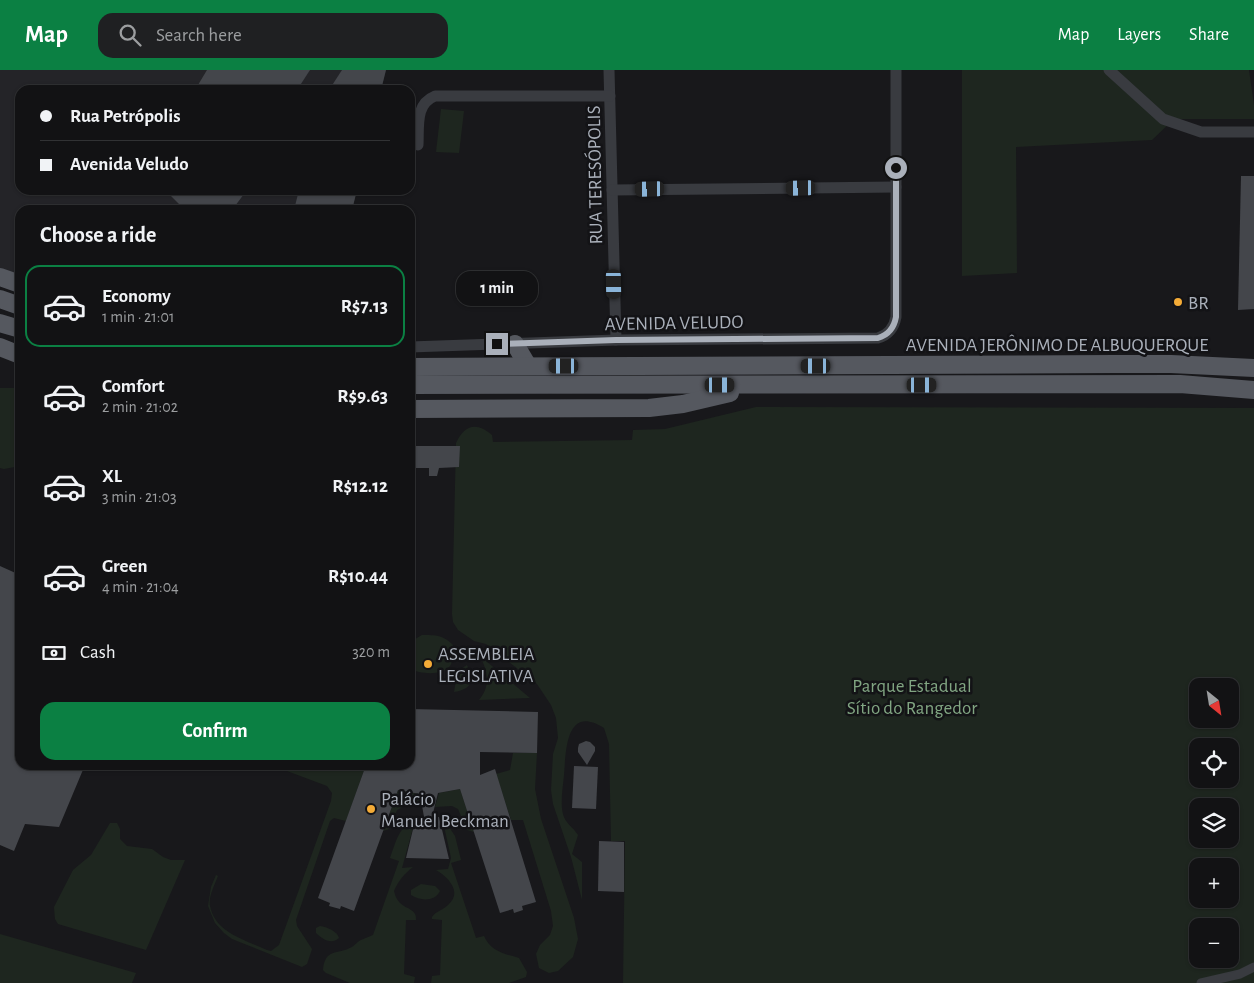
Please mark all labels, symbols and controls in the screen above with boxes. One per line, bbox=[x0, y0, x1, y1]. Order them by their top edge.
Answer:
search box bbox=[98, 13, 448, 58]
icon: search bbox=[116, 21, 144, 49]
text: Map bbox=[25, 23, 68, 47]
text: Search here bbox=[156, 26, 242, 45]
text: Map bbox=[1058, 26, 1089, 44]
text: Layers bbox=[1117, 26, 1161, 44]
text: Share bbox=[1189, 26, 1229, 44]
street label: RUA TERESÓPOLIS bbox=[583, 105, 606, 245]
text: Rua Petrópolis bbox=[70, 107, 181, 126]
text: Avenida Veludo bbox=[70, 155, 189, 174]
route start bbox=[885, 157, 907, 179]
car bbox=[785, 180, 816, 196]
car bbox=[634, 181, 665, 197]
text: Choose a ride bbox=[40, 224, 156, 246]
car bbox=[606, 269, 621, 299]
callout: 1 min bbox=[456, 272, 538, 306]
text: 1 min bbox=[480, 280, 514, 296]
icon: car bbox=[42, 284, 87, 329]
text: Economy bbox=[102, 287, 171, 306]
place label: BR bbox=[1188, 294, 1209, 313]
marker: BR bbox=[1172, 296, 1184, 308]
text: R$7.13 bbox=[341, 297, 388, 316]
text: 1 min · 21:01 bbox=[102, 309, 174, 325]
street label: AVENIDA VELUDO bbox=[605, 313, 744, 334]
route end bbox=[486, 333, 508, 355]
street label: AVENIDA JERÔNIMO DE ALBUQUERQUE bbox=[906, 334, 1208, 355]
car bbox=[549, 359, 579, 374]
car bbox=[801, 359, 831, 374]
icon: car bbox=[42, 374, 87, 419]
text: Comfort bbox=[102, 377, 164, 396]
car bbox=[705, 378, 735, 393]
car bbox=[907, 378, 937, 393]
text: R$9.63 bbox=[337, 387, 388, 406]
text: 2 min · 21:02 bbox=[102, 399, 178, 415]
icon: car bbox=[42, 464, 87, 509]
text: XL bbox=[102, 467, 122, 486]
text: R$12.12 bbox=[332, 477, 388, 496]
text: 3 min · 21:03 bbox=[102, 489, 177, 505]
icon: car bbox=[42, 554, 87, 599]
text: Green bbox=[102, 557, 148, 576]
text: R$10.44 bbox=[328, 567, 388, 586]
text: 4 min · 21:04 bbox=[102, 579, 179, 595]
icon: cash bbox=[40, 639, 68, 667]
text: Cash bbox=[80, 643, 116, 662]
text: 320 m bbox=[352, 644, 390, 660]
place label: ASSEMBLEIA LEGISLATIVA bbox=[438, 645, 534, 686]
marker: ASSEMBLEIA LEGISLATIVA bbox=[422, 658, 434, 670]
park label: Parque Estadual Sítio do Rangedor bbox=[847, 677, 977, 718]
north arrow bbox=[1189, 678, 1239, 728]
map controls bbox=[1189, 678, 1239, 968]
button: Confirm bbox=[40, 702, 390, 760]
button: locate bbox=[1189, 738, 1239, 788]
place label: Palácio Manuel Beckman bbox=[381, 790, 509, 831]
button: layers bbox=[1189, 798, 1239, 848]
marker: Palácio Manuel Beckman bbox=[365, 803, 377, 815]
button: + bbox=[1189, 858, 1239, 908]
button: − bbox=[1189, 918, 1239, 968]

